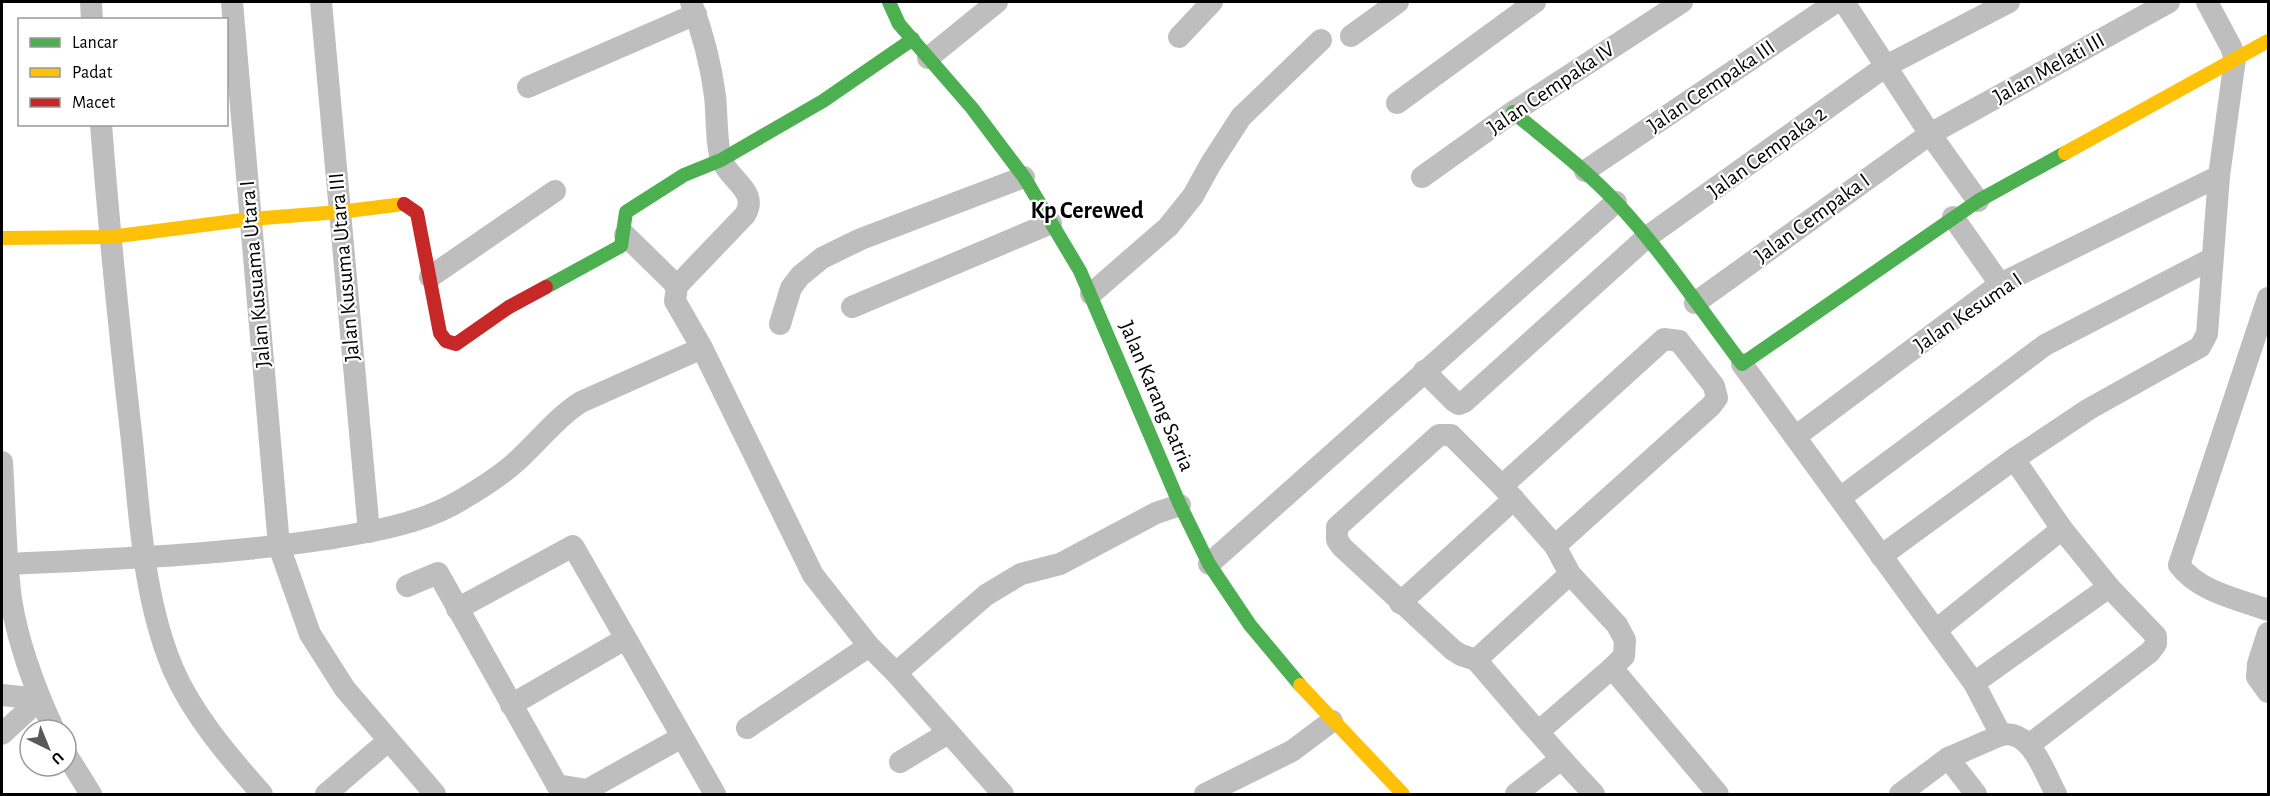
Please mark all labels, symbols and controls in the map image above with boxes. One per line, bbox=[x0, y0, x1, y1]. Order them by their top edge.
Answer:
legend bbox=[18, 18, 228, 126]
street label: Jalan Melati III bbox=[1990, 29, 2108, 107]
text: Lancar bbox=[72, 34, 118, 52]
street label: Jalan Cempaka III bbox=[1643, 35, 1779, 137]
street label: Jalan Cempaka IV bbox=[1483, 37, 1619, 139]
text: Padat bbox=[72, 64, 113, 82]
text: Macet bbox=[72, 94, 116, 112]
street label: Jalan Cempaka 2 bbox=[1704, 102, 1830, 202]
street label: Jalan Cempaka I bbox=[1750, 169, 1874, 267]
street label: Jalan Kusuma Utara III bbox=[325, 172, 363, 362]
street label: Jalan Kusuama Utara I bbox=[236, 179, 274, 369]
district label: Kp Cerewed bbox=[1030, 199, 1144, 223]
street label: Jalan Kesuma I bbox=[1910, 268, 2026, 356]
street label: Jalan Karang Satria bbox=[1115, 318, 1199, 474]
north arrow bbox=[18, 718, 78, 778]
text: U bbox=[48, 749, 67, 768]

